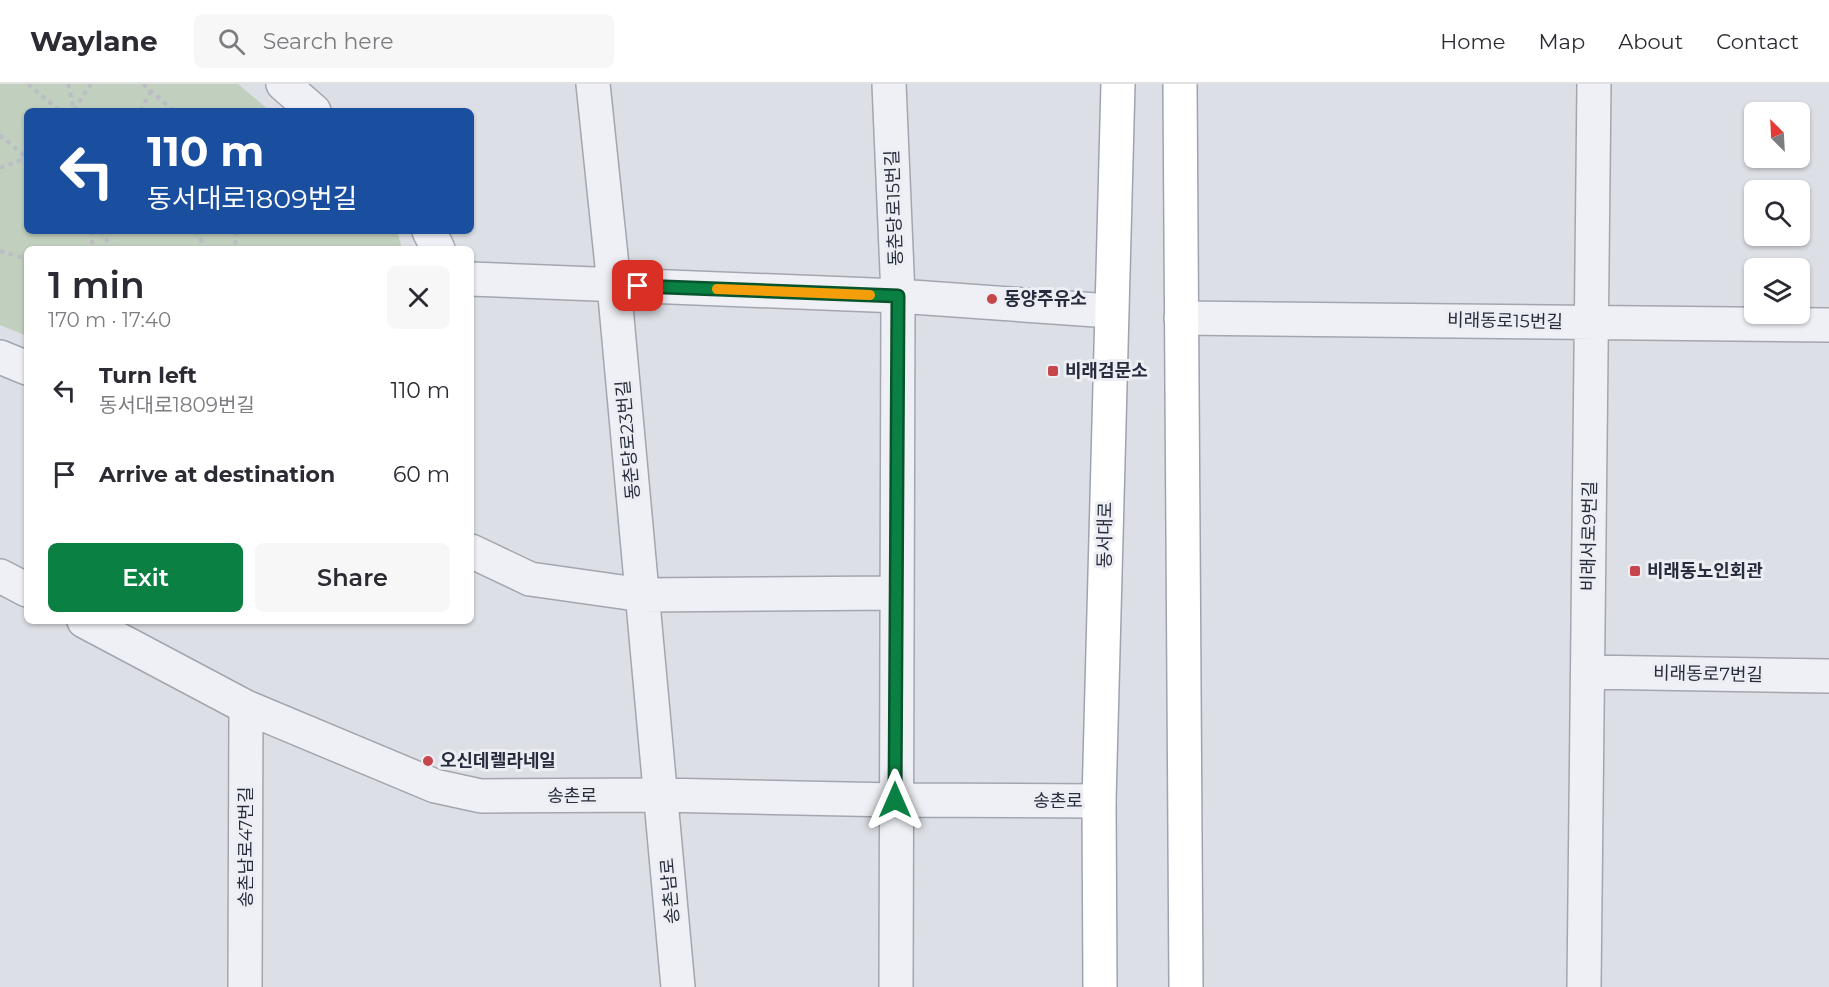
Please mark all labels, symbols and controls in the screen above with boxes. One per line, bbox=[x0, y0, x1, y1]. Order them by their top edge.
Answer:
search box bbox=[194, 14, 614, 68]
text: Waylane bbox=[30, 24, 158, 58]
icon: search bbox=[215, 25, 248, 58]
text: Search here bbox=[263, 28, 393, 55]
text: Home bbox=[1440, 29, 1505, 54]
text: Map bbox=[1538, 29, 1585, 54]
text: About bbox=[1618, 29, 1683, 54]
text: Contact bbox=[1716, 29, 1799, 54]
north arrow bbox=[1744, 102, 1810, 168]
map controls bbox=[1744, 102, 1810, 324]
text: 110 m bbox=[147, 125, 264, 177]
icon: left bbox=[48, 132, 126, 210]
street label: 동춘당로15번길 bbox=[881, 150, 907, 266]
button: search bbox=[1744, 180, 1810, 246]
text: 동서대로1809번길 bbox=[147, 182, 357, 215]
button: layers bbox=[1744, 258, 1810, 324]
pin bbox=[612, 260, 663, 311]
text: 1 min bbox=[48, 263, 145, 307]
button: close bbox=[387, 266, 450, 329]
icon: arrive bbox=[621, 269, 654, 302]
place label: 동양주유소 bbox=[1004, 288, 1087, 310]
marker: 동양주유소 bbox=[985, 292, 999, 306]
text: 170 m · 17:40 bbox=[48, 308, 171, 332]
street label: 비래동로15번길 bbox=[1447, 309, 1563, 333]
place label: 비래검문소 bbox=[1065, 360, 1148, 382]
text: Turn left bbox=[99, 362, 197, 389]
marker: 비래검문소 bbox=[1046, 364, 1060, 378]
icon: left bbox=[48, 374, 81, 407]
text: 110 m bbox=[390, 377, 450, 404]
street label: 동춘당로23번길 bbox=[612, 379, 644, 501]
text: 동서대로1809번길 bbox=[99, 393, 255, 417]
icon: arrive bbox=[48, 458, 81, 491]
text: Arrive at destination bbox=[99, 461, 335, 488]
text: 60 m bbox=[393, 461, 450, 488]
street label: 비래서로9번길 bbox=[1577, 481, 1601, 591]
street label: 동서대로 bbox=[1093, 502, 1117, 568]
button: Exit bbox=[48, 543, 243, 612]
button: Share bbox=[255, 543, 450, 612]
place label: 비래동노인회관 bbox=[1647, 560, 1763, 582]
marker: 비래동노인회관 bbox=[1628, 564, 1642, 578]
street label: 비래동로7번길 bbox=[1653, 662, 1763, 686]
place label: 오신데렐라네일 bbox=[440, 750, 556, 772]
marker: 오신데렐라네일 bbox=[421, 754, 435, 768]
position arrow bbox=[863, 768, 927, 832]
street label: 송촌로 bbox=[547, 785, 597, 807]
street label: 송촌남로47번길 bbox=[235, 787, 257, 907]
street label: 송촌로 bbox=[1033, 790, 1083, 812]
street label: 송촌남로 bbox=[656, 857, 684, 925]

